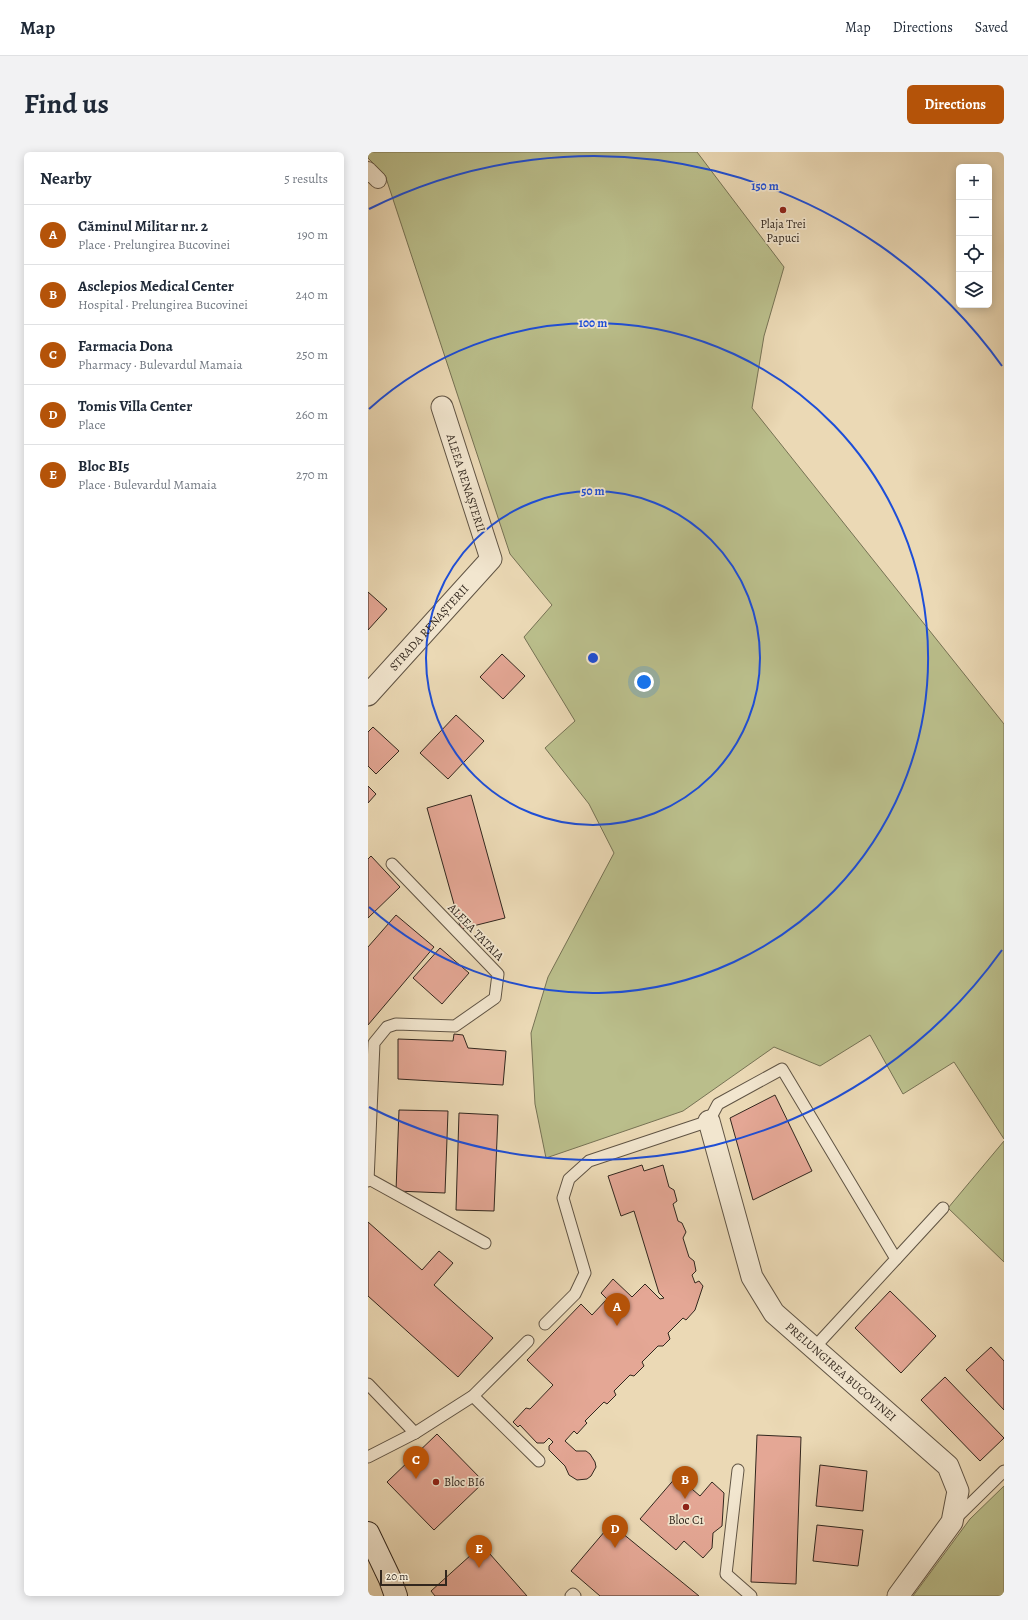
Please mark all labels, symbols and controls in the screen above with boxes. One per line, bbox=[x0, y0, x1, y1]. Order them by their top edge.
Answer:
text: Map bbox=[20, 15, 55, 41]
text: Map bbox=[845, 18, 871, 37]
text: Directions bbox=[893, 18, 953, 37]
text: Saved bbox=[975, 18, 1008, 37]
text: Find us bbox=[24, 85, 109, 123]
button: Directions bbox=[907, 85, 1004, 124]
map controls bbox=[956, 164, 992, 308]
button: + bbox=[956, 164, 992, 200]
text: Nearby bbox=[40, 167, 91, 190]
text: 5 results bbox=[284, 170, 328, 187]
text: 150 m bbox=[751, 178, 779, 194]
button: − bbox=[956, 200, 992, 236]
marker: Plaja Trei Papuci bbox=[778, 205, 788, 215]
text: Căminul Militar nr. 2 bbox=[78, 216, 208, 236]
place label: Plaja Trei Papuci bbox=[760, 216, 806, 246]
text: A bbox=[49, 226, 57, 243]
text: 190 m bbox=[297, 226, 328, 243]
text: Place · Prelungirea Bucovinei bbox=[78, 236, 230, 253]
button: locate bbox=[956, 236, 992, 272]
button: layers bbox=[956, 272, 992, 308]
text: Asclepios Medical Center bbox=[78, 276, 234, 296]
text: B bbox=[49, 286, 57, 303]
text: 240 m bbox=[296, 286, 328, 303]
text: Hospital · Prelungirea Bucovinei bbox=[78, 296, 248, 313]
text: 100 m bbox=[579, 315, 607, 331]
text: Farmacia Dona bbox=[78, 336, 173, 356]
text: C bbox=[49, 346, 57, 363]
text: 250 m bbox=[296, 346, 328, 363]
text: Pharmacy · Bulevardul Mamaia bbox=[78, 356, 243, 373]
text: Tomis Villa Center bbox=[78, 396, 192, 416]
text: D bbox=[48, 406, 58, 423]
text: 260 m bbox=[295, 406, 328, 423]
text: Place bbox=[78, 416, 106, 433]
street label: ALEEA RENAȘTERII bbox=[442, 431, 489, 534]
text: Bloc BI5 bbox=[78, 456, 129, 476]
text: E bbox=[49, 466, 57, 483]
text: 270 m bbox=[296, 466, 328, 483]
text: Place · Bulevardul Mamaia bbox=[78, 476, 217, 493]
text: 50 m bbox=[581, 483, 605, 499]
street label: STRADA RENAȘTERII bbox=[386, 581, 472, 674]
centre of rings bbox=[586, 651, 600, 665]
your location bbox=[634, 672, 654, 692]
street label: ALEEA TATAIA bbox=[444, 899, 508, 965]
pin: A bbox=[604, 1293, 630, 1326]
street label: PRELUNGIREA BUCOVINEI bbox=[782, 1319, 900, 1425]
pin: C bbox=[403, 1446, 429, 1479]
pin: B bbox=[672, 1466, 698, 1499]
place label: Bloc BI6 bbox=[444, 1474, 485, 1490]
marker: Bloc BI6 bbox=[431, 1477, 441, 1487]
marker: Bloc C1 bbox=[681, 1502, 691, 1512]
place label: Bloc C1 bbox=[668, 1512, 704, 1528]
pin: D bbox=[602, 1515, 628, 1548]
pin: E bbox=[466, 1535, 492, 1568]
scale bar bbox=[380, 1568, 447, 1587]
text: 20 m bbox=[386, 1569, 408, 1584]

